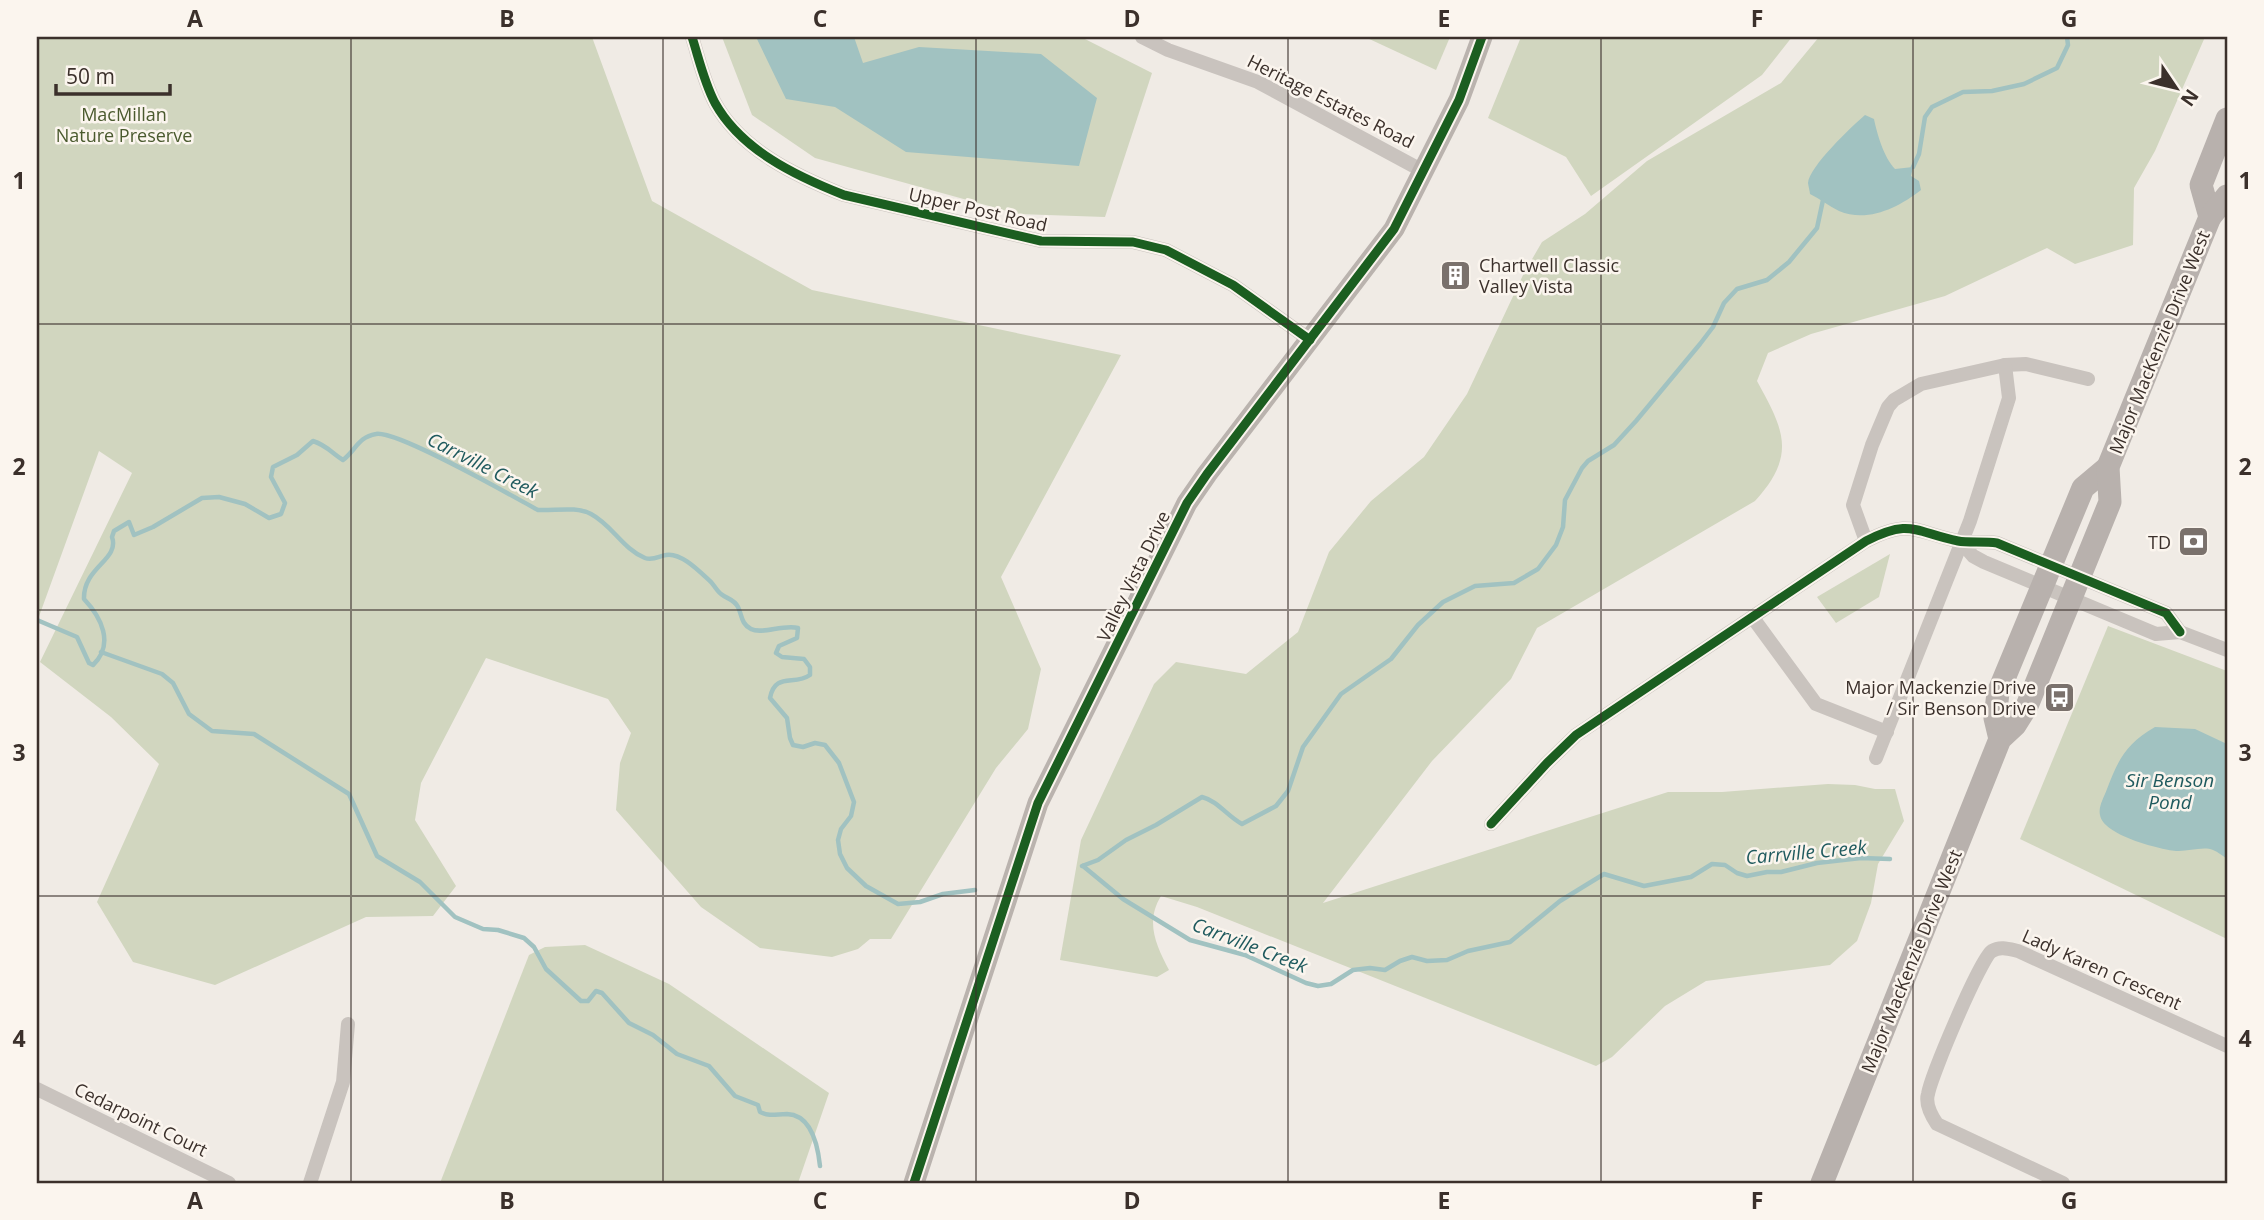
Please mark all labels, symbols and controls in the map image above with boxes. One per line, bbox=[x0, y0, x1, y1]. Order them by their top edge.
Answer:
text: A bbox=[187, 2, 203, 34]
text: B bbox=[499, 2, 515, 34]
text: C bbox=[813, 2, 827, 34]
text: D bbox=[1123, 2, 1141, 34]
text: E bbox=[1438, 2, 1450, 34]
text: F bbox=[1751, 2, 1763, 34]
text: G bbox=[2061, 2, 2077, 34]
street label: Heritage Estates Road bbox=[1244, 49, 1418, 153]
scale bar bbox=[56, 52, 170, 96]
north arrow bbox=[2142, 52, 2212, 122]
text: 50 m bbox=[66, 62, 115, 90]
text: N bbox=[2175, 84, 2205, 112]
park label: MacMillan Nature Preserve bbox=[56, 102, 192, 147]
text: 1 bbox=[12, 164, 26, 196]
text: 1 bbox=[2238, 164, 2252, 196]
street label: Upper Post Road bbox=[906, 181, 1050, 237]
street label: Major MacKenzie Drive West bbox=[2103, 227, 2215, 457]
place label: Chartwell Classic Valley Vista bbox=[1479, 253, 1620, 298]
building icon: Chartwell Classic Valley Vista bbox=[1439, 258, 1473, 292]
water label: Carrville Creek bbox=[423, 426, 544, 504]
text: 2 bbox=[12, 450, 26, 482]
text: 2 bbox=[2238, 450, 2252, 482]
street label: Valley Vista Drive bbox=[1091, 507, 1175, 645]
bank icon: TD bbox=[2177, 525, 2211, 559]
place label: TD bbox=[2148, 530, 2171, 554]
place label: Major Mackenzie Drive / Sir Benson Drive bbox=[1845, 675, 2036, 720]
bus stop icon: Major Mackenzie Drive / Sir Benson Drive bbox=[2042, 680, 2076, 714]
text: 3 bbox=[12, 736, 26, 768]
text: 3 bbox=[2238, 736, 2252, 768]
water label: Sir Benson Pond bbox=[2126, 767, 2214, 815]
water label: Carrville Creek bbox=[1744, 834, 1868, 870]
street label: Major MacKenzie Drive West bbox=[1855, 846, 1967, 1076]
water label: Carrville Creek bbox=[1189, 911, 1312, 979]
street label: Lady Karen Crescent bbox=[2019, 923, 2185, 1015]
text: 4 bbox=[12, 1022, 26, 1054]
text: 4 bbox=[2238, 1022, 2252, 1054]
street label: Cedarpoint Court bbox=[70, 1076, 212, 1162]
text: A bbox=[187, 1184, 203, 1216]
text: B bbox=[499, 1184, 515, 1216]
text: C bbox=[813, 1184, 827, 1216]
text: D bbox=[1123, 1184, 1141, 1216]
text: E bbox=[1438, 1184, 1450, 1216]
text: F bbox=[1751, 1184, 1763, 1216]
text: G bbox=[2061, 1184, 2077, 1216]

